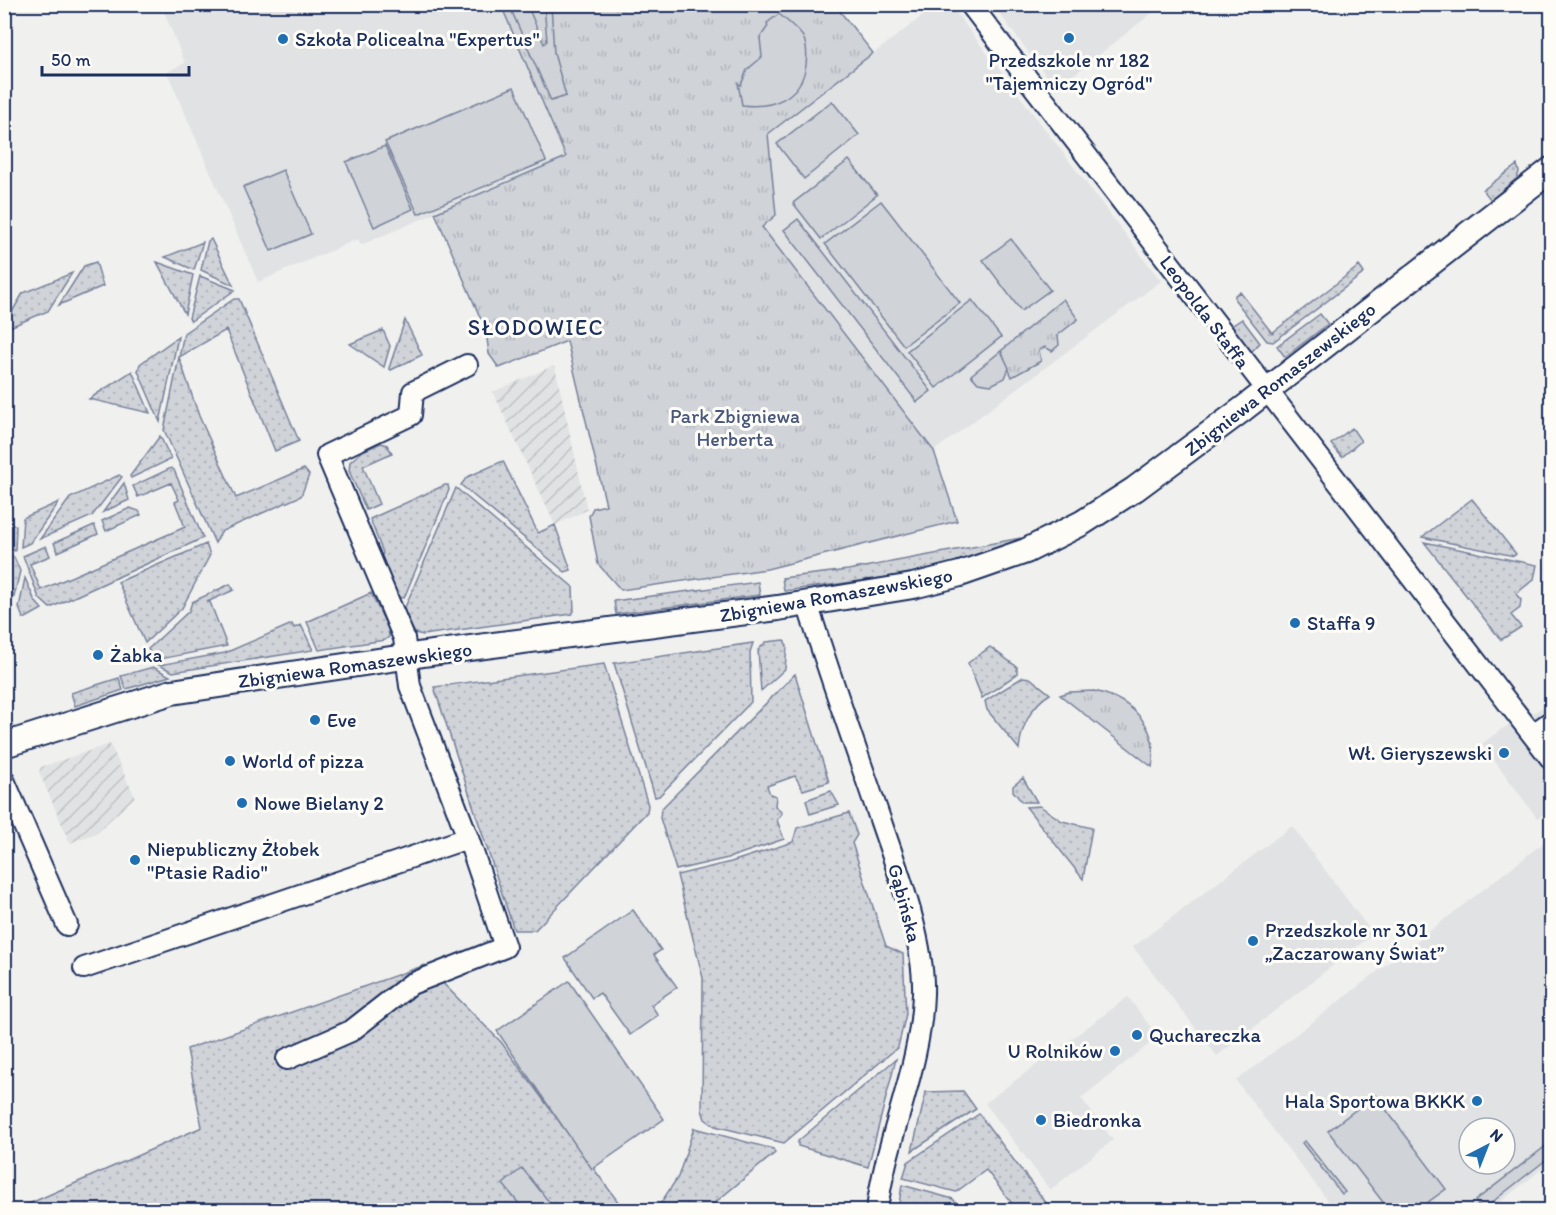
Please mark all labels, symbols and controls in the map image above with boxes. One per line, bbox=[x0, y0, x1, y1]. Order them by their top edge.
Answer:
place label: Szkoła Policealna "Expertus" bbox=[295, 27, 540, 51]
marker: Przedszkole nr 182 "Tajemniczy Ogród" bbox=[1062, 31, 1076, 45]
marker: Szkoła Policealna "Expertus" bbox=[276, 32, 290, 46]
scale bar bbox=[42, 39, 189, 77]
place label: Przedszkole nr 182 "Tajemniczy Ogród" bbox=[985, 48, 1153, 95]
text: 50 m bbox=[51, 49, 91, 71]
street label: Leopolda Staffa bbox=[1155, 251, 1256, 374]
street label: Zbigniewa Romaszewskiego bbox=[1180, 297, 1380, 461]
district label: SŁODOWIEC bbox=[468, 314, 604, 341]
park label: Park Zbigniewa Herberta bbox=[670, 404, 800, 451]
street label: Zbigniewa Romaszewskiego bbox=[718, 563, 954, 627]
place label: Staffa 9 bbox=[1307, 611, 1376, 635]
marker: Staffa 9 bbox=[1288, 616, 1302, 630]
street label: Zbigniewa Romaszewskiego bbox=[236, 637, 474, 693]
place label: Żabka bbox=[110, 643, 162, 667]
marker: Żabka bbox=[91, 648, 105, 662]
place label: Eve bbox=[327, 708, 357, 732]
marker: Eve bbox=[308, 713, 322, 727]
place label: Wł. Gieryszewski bbox=[1348, 741, 1492, 765]
marker: Wł. Gieryszewski bbox=[1497, 746, 1511, 760]
place label: World of pizza bbox=[242, 749, 364, 773]
marker: World of pizza bbox=[223, 754, 237, 768]
place label: Nowe Bielany 2 bbox=[254, 791, 384, 815]
marker: Nowe Bielany 2 bbox=[235, 796, 249, 810]
place label: Niepubliczny Żłobek "Ptasie Radio" bbox=[147, 837, 320, 884]
marker: Niepubliczny Żłobek "Ptasie Radio" bbox=[128, 853, 142, 867]
street label: Gąbińska bbox=[883, 861, 927, 945]
place label: Przedszkole nr 301 „Zaczarowany Świat” bbox=[1265, 918, 1444, 965]
marker: Przedszkole nr 301 „Zaczarowany Świat” bbox=[1246, 934, 1260, 948]
place label: Quchareczka bbox=[1149, 1023, 1261, 1047]
marker: Quchareczka bbox=[1130, 1028, 1144, 1042]
place label: U Rolników bbox=[1007, 1039, 1103, 1063]
marker: U Rolników bbox=[1108, 1044, 1122, 1058]
place label: Hala Sportowa BKKK bbox=[1285, 1089, 1465, 1113]
marker: Hala Sportowa BKKK bbox=[1470, 1094, 1484, 1108]
place label: Biedronka bbox=[1053, 1108, 1142, 1132]
marker: Biedronka bbox=[1034, 1113, 1048, 1127]
north arrow bbox=[1457, 1116, 1517, 1176]
text: N bbox=[1486, 1125, 1507, 1146]

